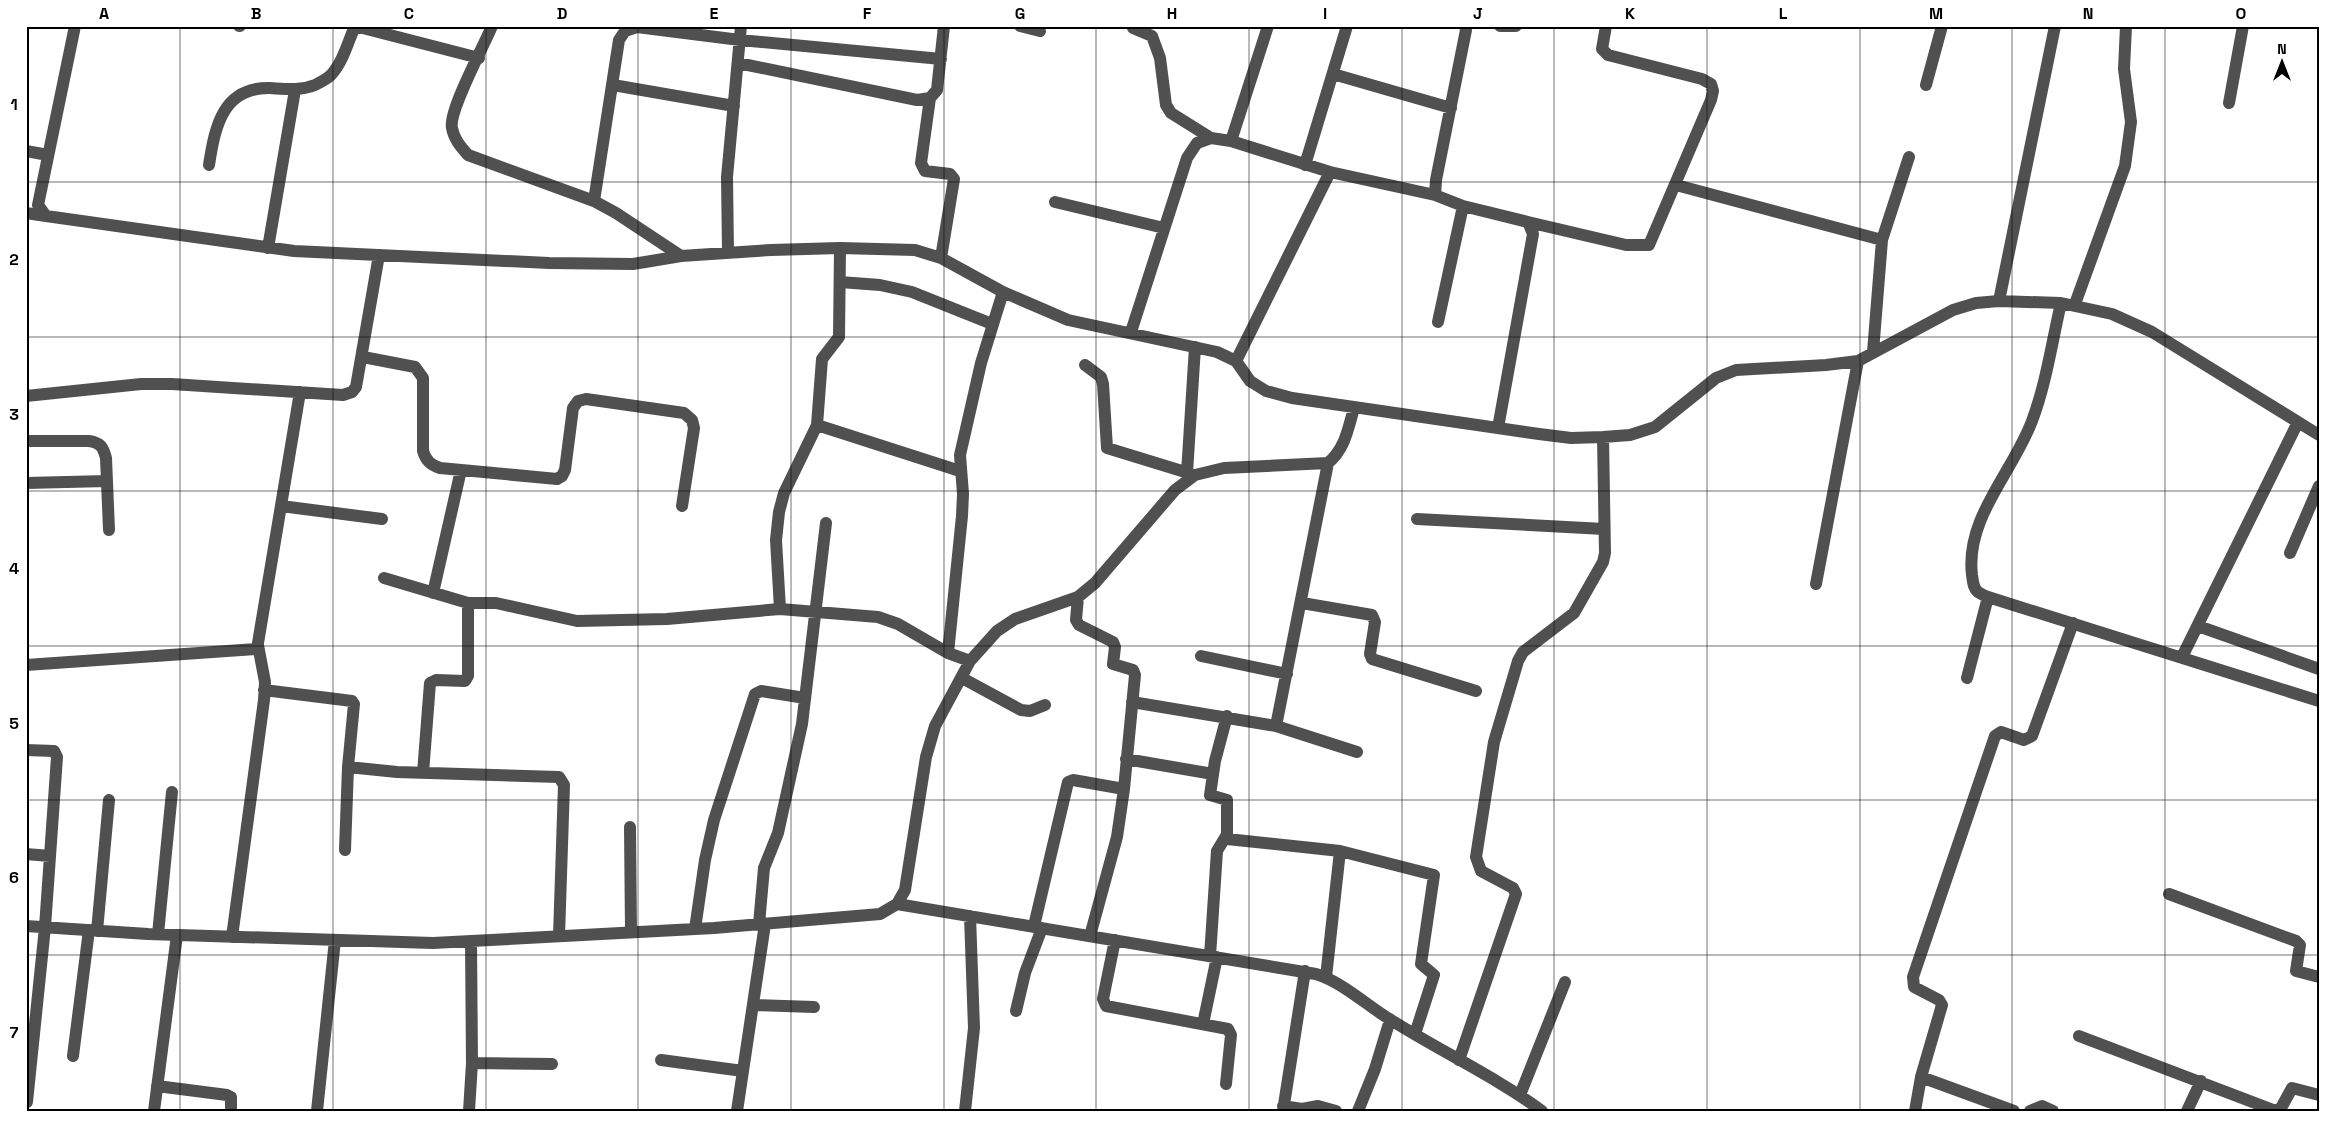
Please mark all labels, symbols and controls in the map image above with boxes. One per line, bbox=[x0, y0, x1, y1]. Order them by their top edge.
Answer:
text: A bbox=[99, 3, 109, 24]
text: B bbox=[251, 3, 261, 24]
text: C bbox=[404, 3, 414, 24]
text: D bbox=[557, 3, 567, 24]
text: E bbox=[710, 3, 719, 24]
text: F bbox=[863, 3, 872, 24]
text: G bbox=[1015, 3, 1025, 24]
text: H bbox=[1167, 3, 1177, 24]
text: I bbox=[1323, 3, 1327, 24]
text: J bbox=[1473, 3, 1483, 24]
text: K bbox=[1625, 3, 1635, 24]
text: L bbox=[1779, 3, 1788, 24]
text: M bbox=[1929, 3, 1943, 24]
text: N bbox=[2083, 3, 2093, 24]
text: O bbox=[2236, 3, 2247, 24]
north arrow bbox=[2258, 38, 2308, 88]
text: N bbox=[2277, 40, 2287, 58]
text: 1 bbox=[10, 94, 18, 115]
text: 2 bbox=[9, 249, 19, 270]
text: 3 bbox=[9, 404, 19, 425]
text: 4 bbox=[9, 558, 19, 579]
text: 5 bbox=[9, 713, 19, 734]
text: 6 bbox=[9, 867, 19, 888]
text: 7 bbox=[10, 1022, 19, 1043]

